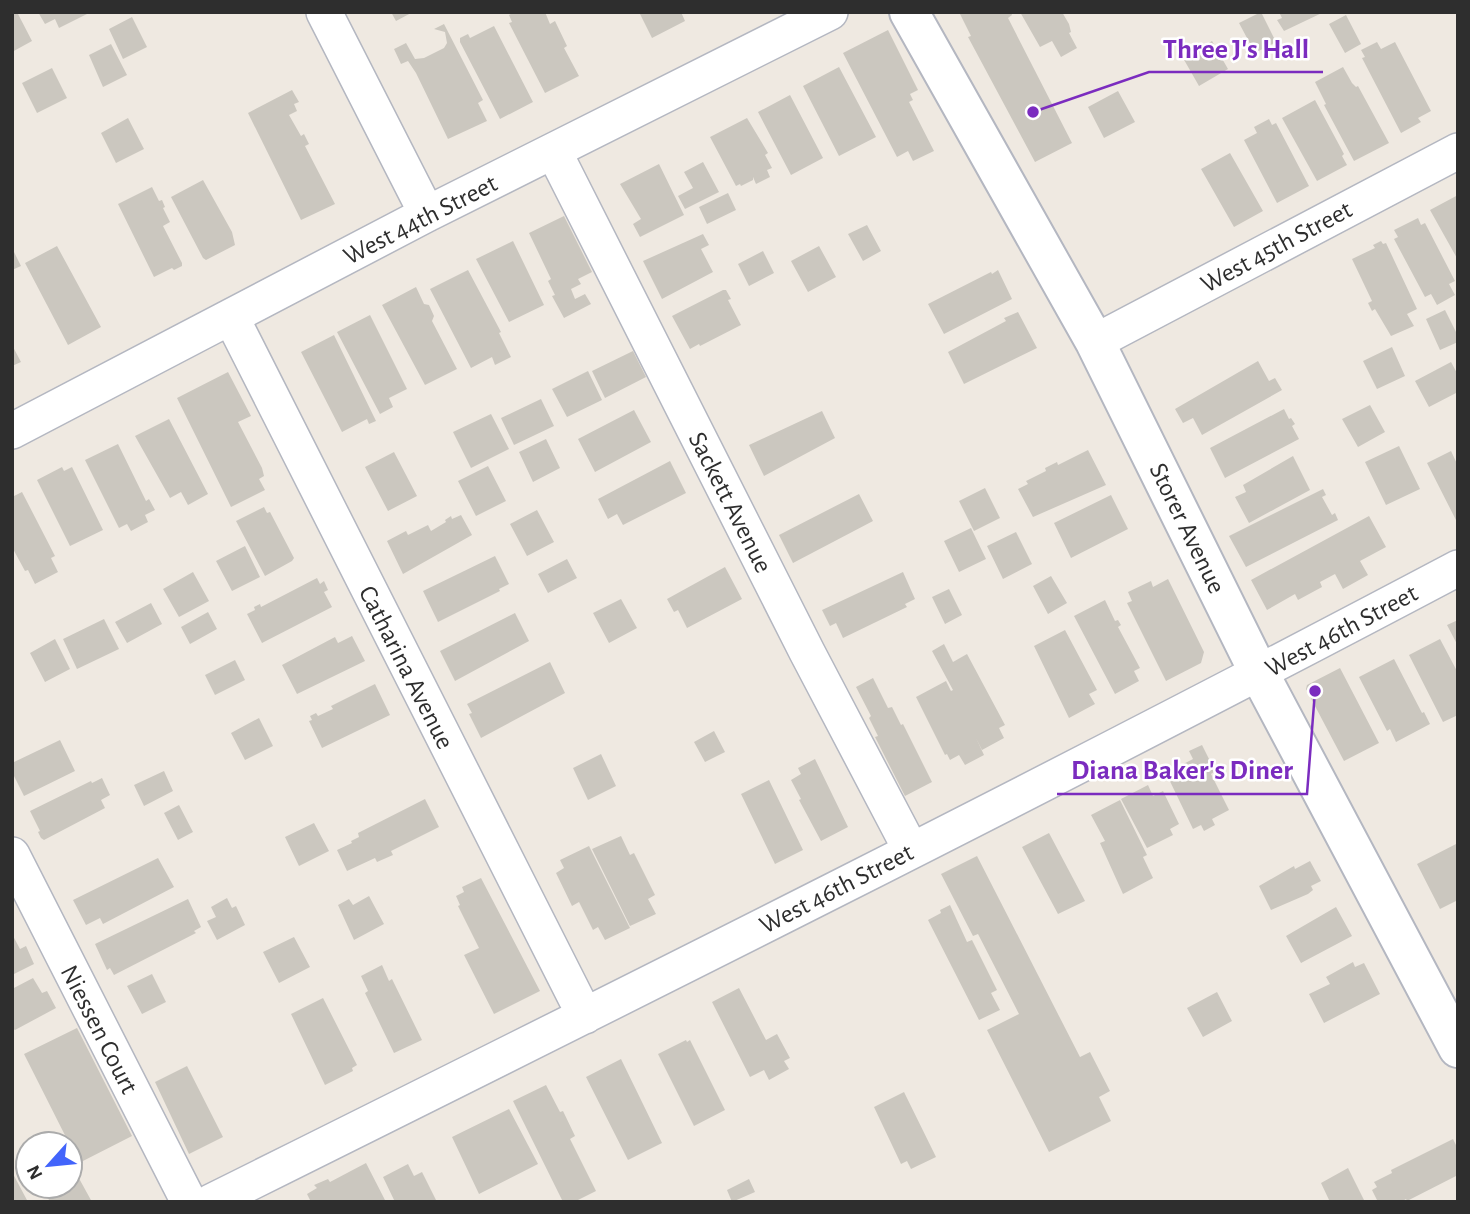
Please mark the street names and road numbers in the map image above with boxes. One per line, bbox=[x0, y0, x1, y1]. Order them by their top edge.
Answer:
street label: West 44th Street bbox=[339, 170, 501, 270]
street label: West 45th Street bbox=[1197, 196, 1356, 298]
street label: Sackett Avenue bbox=[684, 428, 777, 577]
street label: Storer Avenue bbox=[1144, 459, 1230, 598]
street label: West 46th Street bbox=[1261, 580, 1422, 682]
street label: Catharina Avenue bbox=[354, 582, 458, 753]
street label: West 46th Street bbox=[756, 839, 917, 939]
street label: Niessen Court bbox=[56, 961, 143, 1098]

